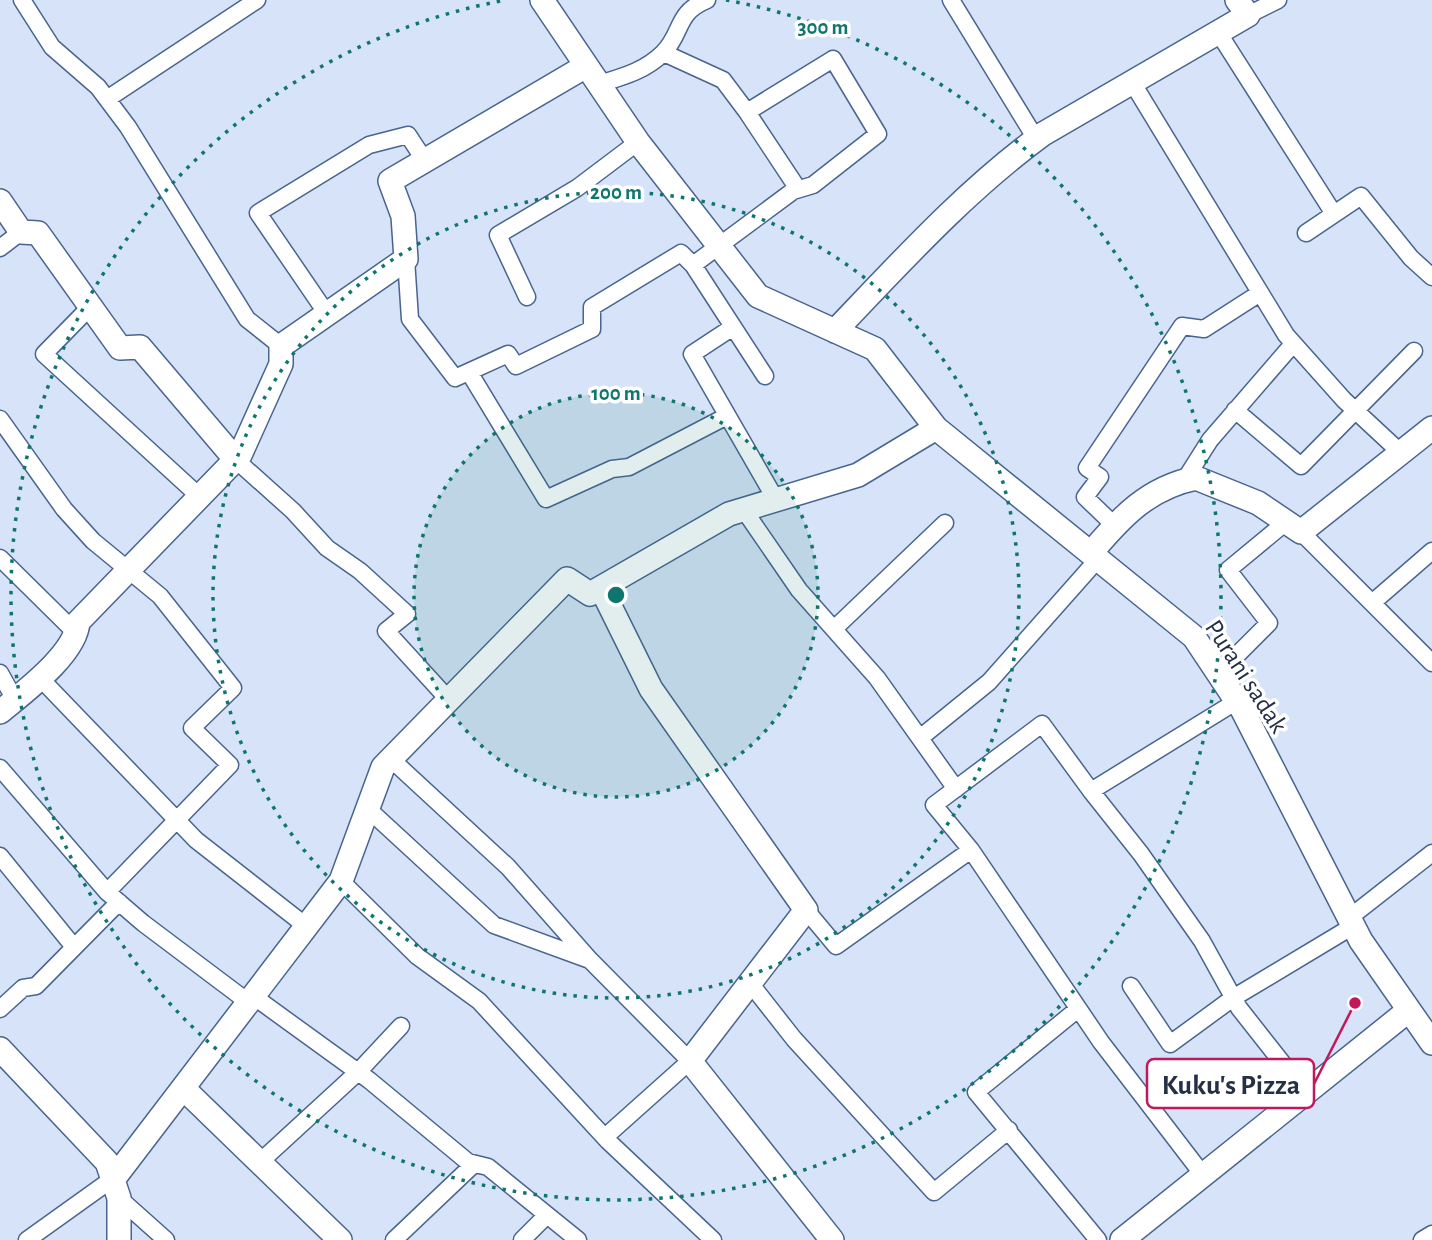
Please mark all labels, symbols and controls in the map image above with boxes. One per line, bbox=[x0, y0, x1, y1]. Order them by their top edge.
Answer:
text: 300 m bbox=[797, 17, 849, 38]
text: 200 m bbox=[590, 182, 642, 203]
text: 100 m bbox=[591, 383, 641, 404]
centre of rings bbox=[604, 583, 628, 607]
street label: Purani sadak bbox=[1200, 615, 1292, 738]
callout: Kuku's Pizza bbox=[1147, 1059, 1314, 1108]
text: Kuku's Pizza bbox=[1162, 1072, 1300, 1100]

